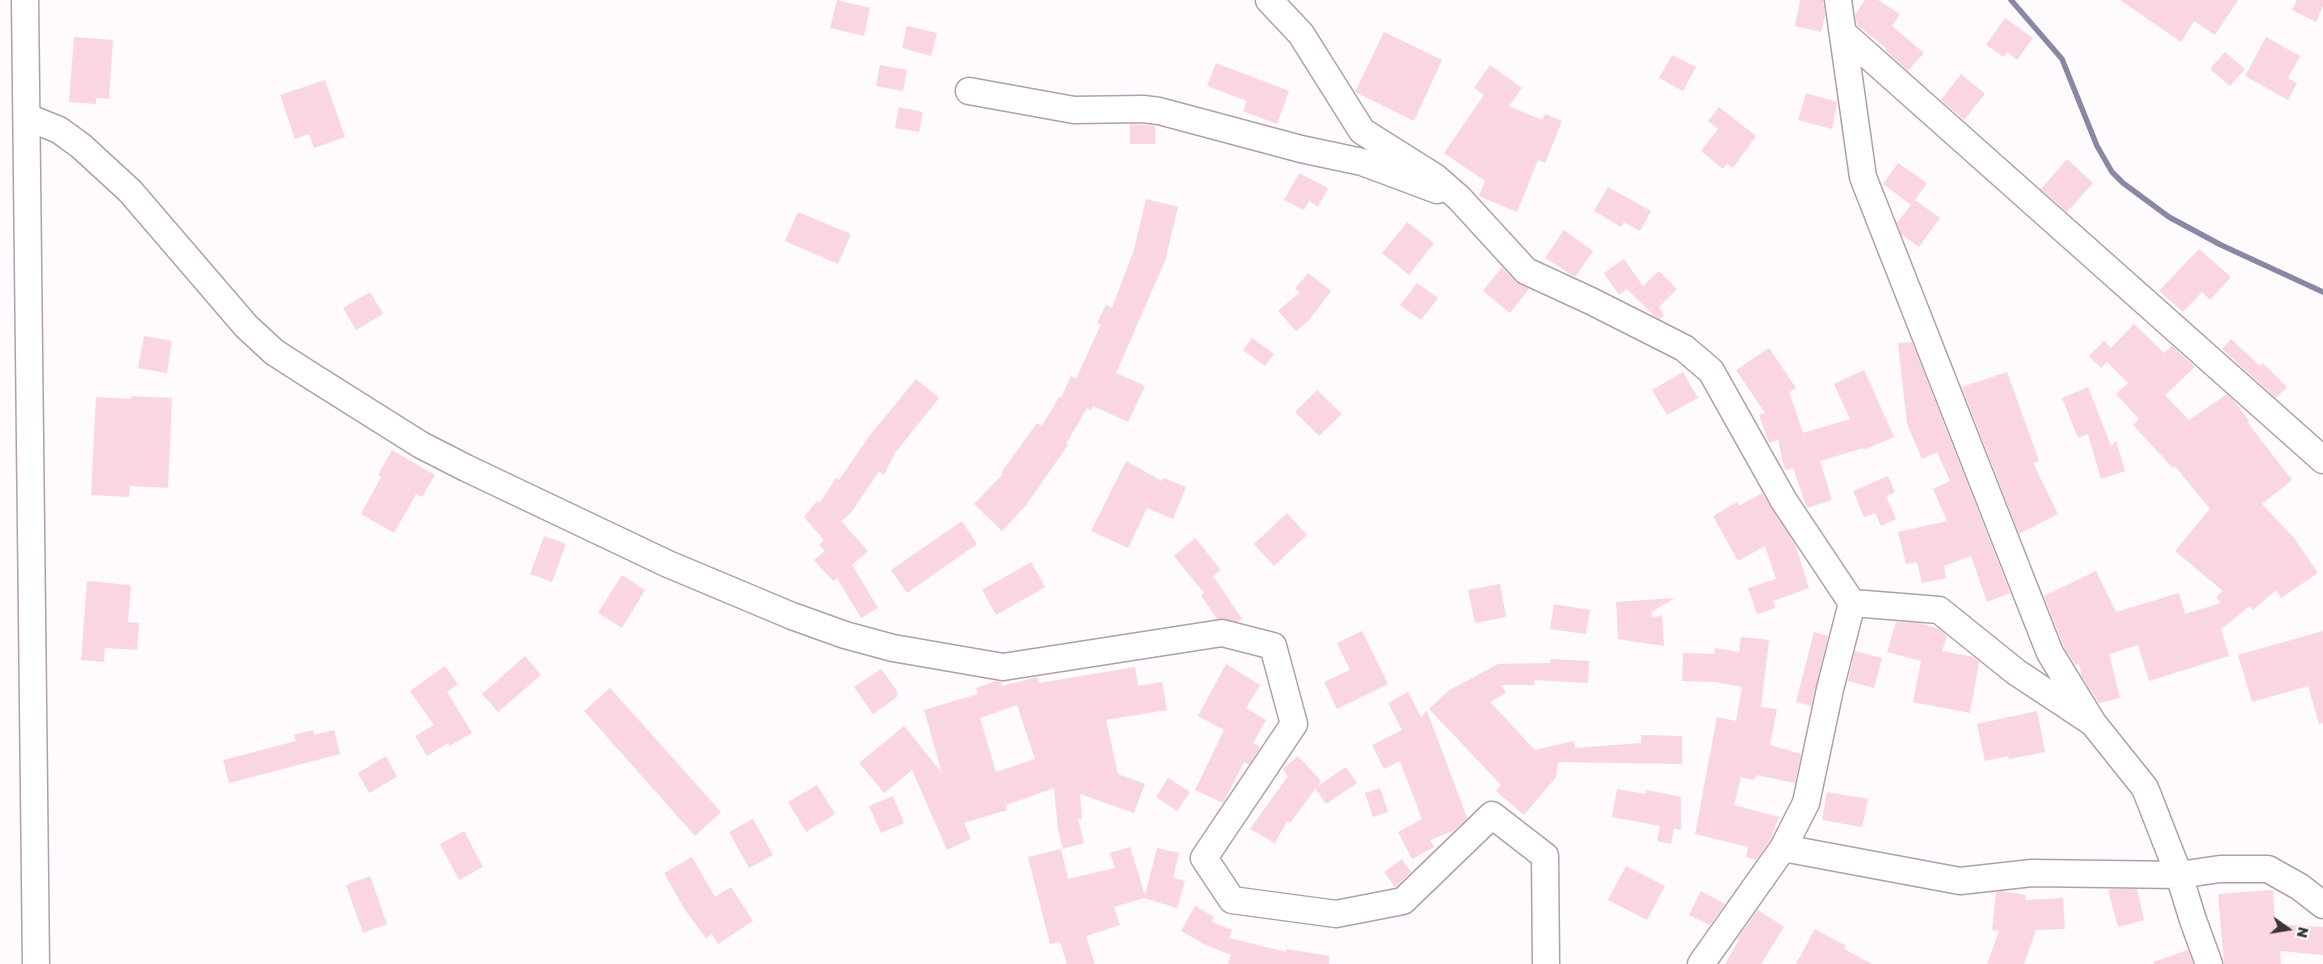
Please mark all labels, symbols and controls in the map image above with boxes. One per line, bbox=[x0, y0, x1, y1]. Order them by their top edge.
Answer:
north arrow bbox=[2263, 904, 2313, 954]
text: N bbox=[2294, 925, 2313, 940]

